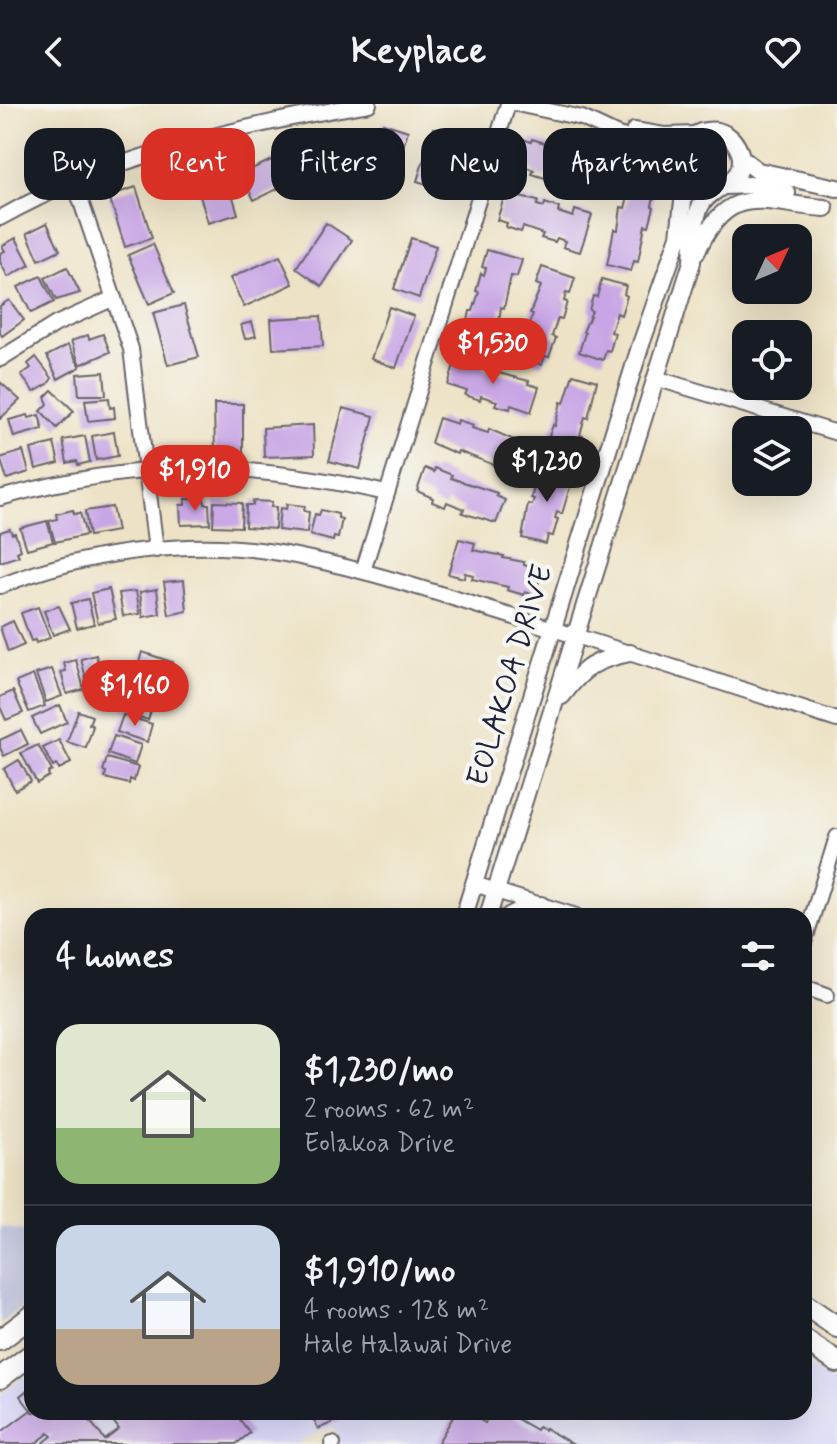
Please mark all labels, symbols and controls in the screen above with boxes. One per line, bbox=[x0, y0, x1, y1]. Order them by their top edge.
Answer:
text: Keyplace bbox=[351, 29, 486, 76]
icon: back bbox=[32, 30, 76, 74]
icon: heart bbox=[761, 30, 805, 74]
chip: Buy bbox=[24, 128, 125, 200]
chip: Rent bbox=[141, 128, 255, 200]
chip: Filters bbox=[271, 128, 405, 200]
chip: New bbox=[421, 128, 527, 200]
chip: Apartment bbox=[543, 128, 727, 200]
north arrow bbox=[732, 224, 812, 304]
map controls bbox=[732, 224, 812, 496]
pin: $1,530 bbox=[428, 318, 558, 386]
button: locate bbox=[732, 320, 812, 400]
text: $1,530 bbox=[457, 327, 529, 361]
button: layers bbox=[732, 416, 812, 496]
pin: $1,230 bbox=[482, 436, 612, 504]
pin: $1,910 bbox=[130, 445, 260, 513]
text: $1,230 bbox=[511, 445, 583, 479]
text: $1,910 bbox=[159, 454, 231, 488]
street label: EOLAKOA DRIVE bbox=[458, 560, 563, 791]
pin: $1,160 bbox=[70, 660, 200, 728]
text: $1,160 bbox=[100, 669, 170, 703]
text: 4 homes bbox=[56, 934, 174, 979]
icon: filters bbox=[736, 934, 780, 978]
text: $1,230/mo bbox=[304, 1048, 454, 1093]
icon: home bbox=[120, 1056, 216, 1152]
text: 2 rooms · 62 m² bbox=[304, 1093, 474, 1127]
text: Eolakoa Drive bbox=[304, 1127, 455, 1161]
text: $1,910/mo bbox=[304, 1249, 455, 1294]
icon: home bbox=[120, 1257, 216, 1353]
text: 4 rooms · 128 m² bbox=[304, 1294, 489, 1328]
text: Hale Halawai Drive bbox=[304, 1328, 512, 1362]

